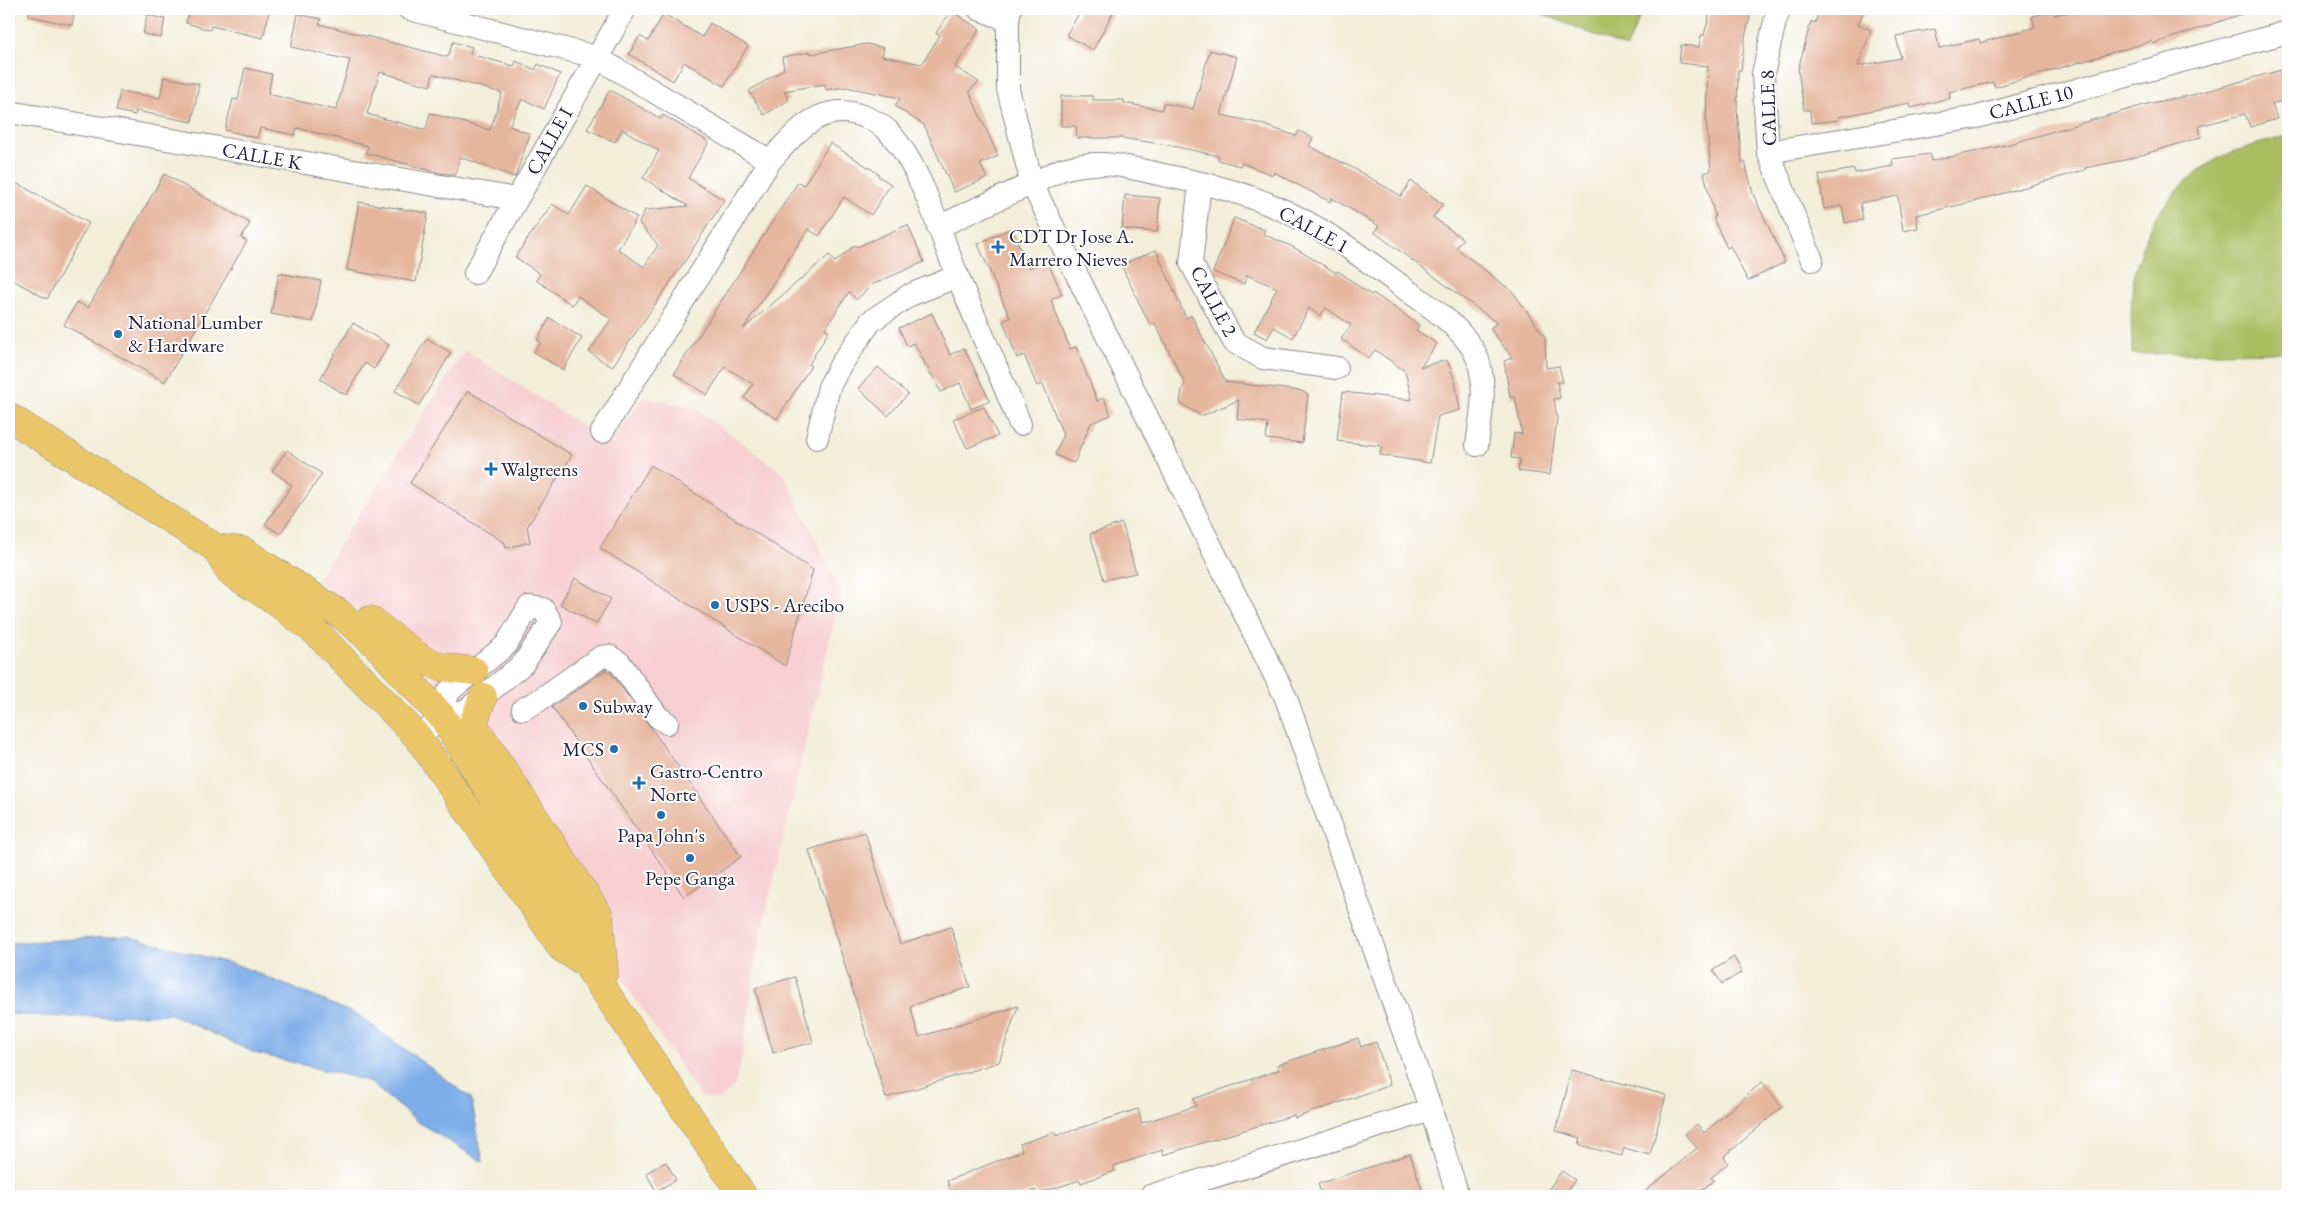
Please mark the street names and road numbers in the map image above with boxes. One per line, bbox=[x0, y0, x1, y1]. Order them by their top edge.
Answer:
street label: CALLE 8 bbox=[1754, 69, 1782, 147]
street label: CALLE 10 bbox=[1986, 78, 2076, 126]
street label: CALLE I bbox=[520, 102, 578, 179]
street label: CALLE K bbox=[220, 136, 304, 176]
street label: CALLE 1 bbox=[1274, 199, 1354, 259]
street label: CALLE 2 bbox=[1185, 261, 1244, 341]

